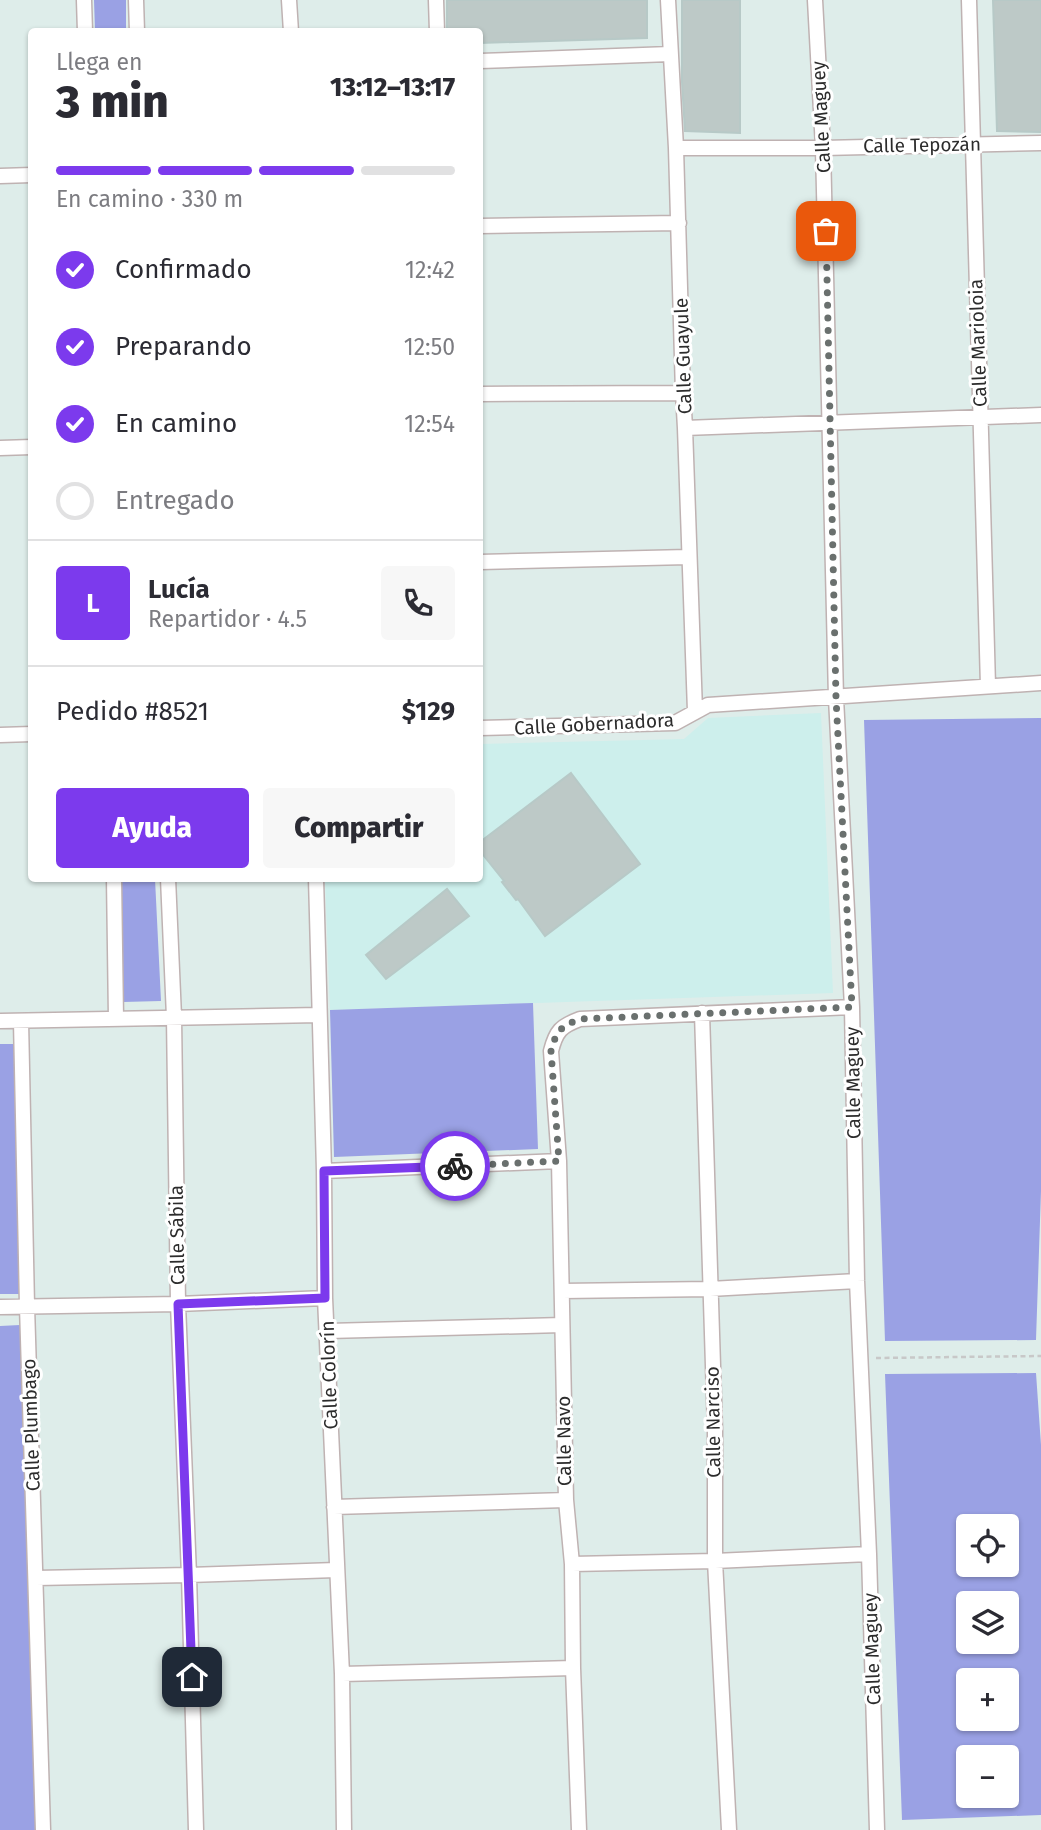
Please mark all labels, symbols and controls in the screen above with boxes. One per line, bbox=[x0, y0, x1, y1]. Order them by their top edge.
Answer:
text: Llega en bbox=[56, 48, 142, 76]
street label: Calle Maguey bbox=[807, 60, 835, 174]
text: 13:12–13:17 bbox=[330, 72, 455, 103]
text: 3 min bbox=[56, 74, 169, 129]
street label: Calle Tepozán bbox=[863, 132, 981, 158]
text: En camino · 330 m bbox=[56, 185, 243, 213]
pin bbox=[796, 201, 856, 261]
icon: bag bbox=[807, 212, 845, 250]
icon: check bbox=[56, 251, 94, 289]
text: Confirmado bbox=[115, 254, 252, 285]
text: 12:42 bbox=[405, 256, 455, 284]
street label: Calle Marioloia bbox=[964, 279, 992, 407]
street label: Calle Guayule bbox=[669, 297, 697, 415]
icon: check bbox=[56, 328, 94, 366]
text: Preparando bbox=[115, 331, 252, 362]
text: 12:50 bbox=[404, 333, 455, 361]
icon: check bbox=[56, 405, 94, 443]
text: En camino bbox=[115, 408, 237, 439]
text: 12:54 bbox=[404, 410, 455, 438]
text: Entregado bbox=[115, 485, 235, 516]
button: phone bbox=[381, 566, 455, 640]
text: Lucía bbox=[148, 574, 210, 605]
text: L bbox=[86, 588, 100, 619]
text: Repartidor · 4.5 bbox=[148, 605, 307, 633]
text: Pedido #8521 bbox=[56, 696, 209, 727]
text: $129 bbox=[402, 696, 455, 727]
street label: Calle Gobernadora bbox=[513, 708, 675, 740]
button: Ayuda bbox=[56, 788, 249, 868]
button: Compartir bbox=[263, 788, 455, 868]
street label: Calle Maguey bbox=[841, 1026, 865, 1139]
courier bbox=[420, 1131, 490, 1201]
icon: bike bbox=[436, 1147, 474, 1185]
street label: Calle Sábila bbox=[165, 1185, 189, 1285]
street label: Calle Colorín bbox=[316, 1320, 342, 1430]
street label: Calle Plumbago bbox=[17, 1358, 45, 1492]
street label: Calle Narciso bbox=[701, 1366, 725, 1478]
street label: Calle Navo bbox=[552, 1396, 576, 1486]
map controls bbox=[956, 1514, 1019, 1808]
button: locate bbox=[956, 1514, 1019, 1577]
button: layers bbox=[956, 1591, 1019, 1654]
street label: Calle Maguey bbox=[859, 1592, 885, 1706]
pin bbox=[162, 1647, 222, 1707]
icon: home bbox=[173, 1658, 211, 1696]
button: + bbox=[956, 1668, 1019, 1731]
button: − bbox=[956, 1745, 1019, 1808]

